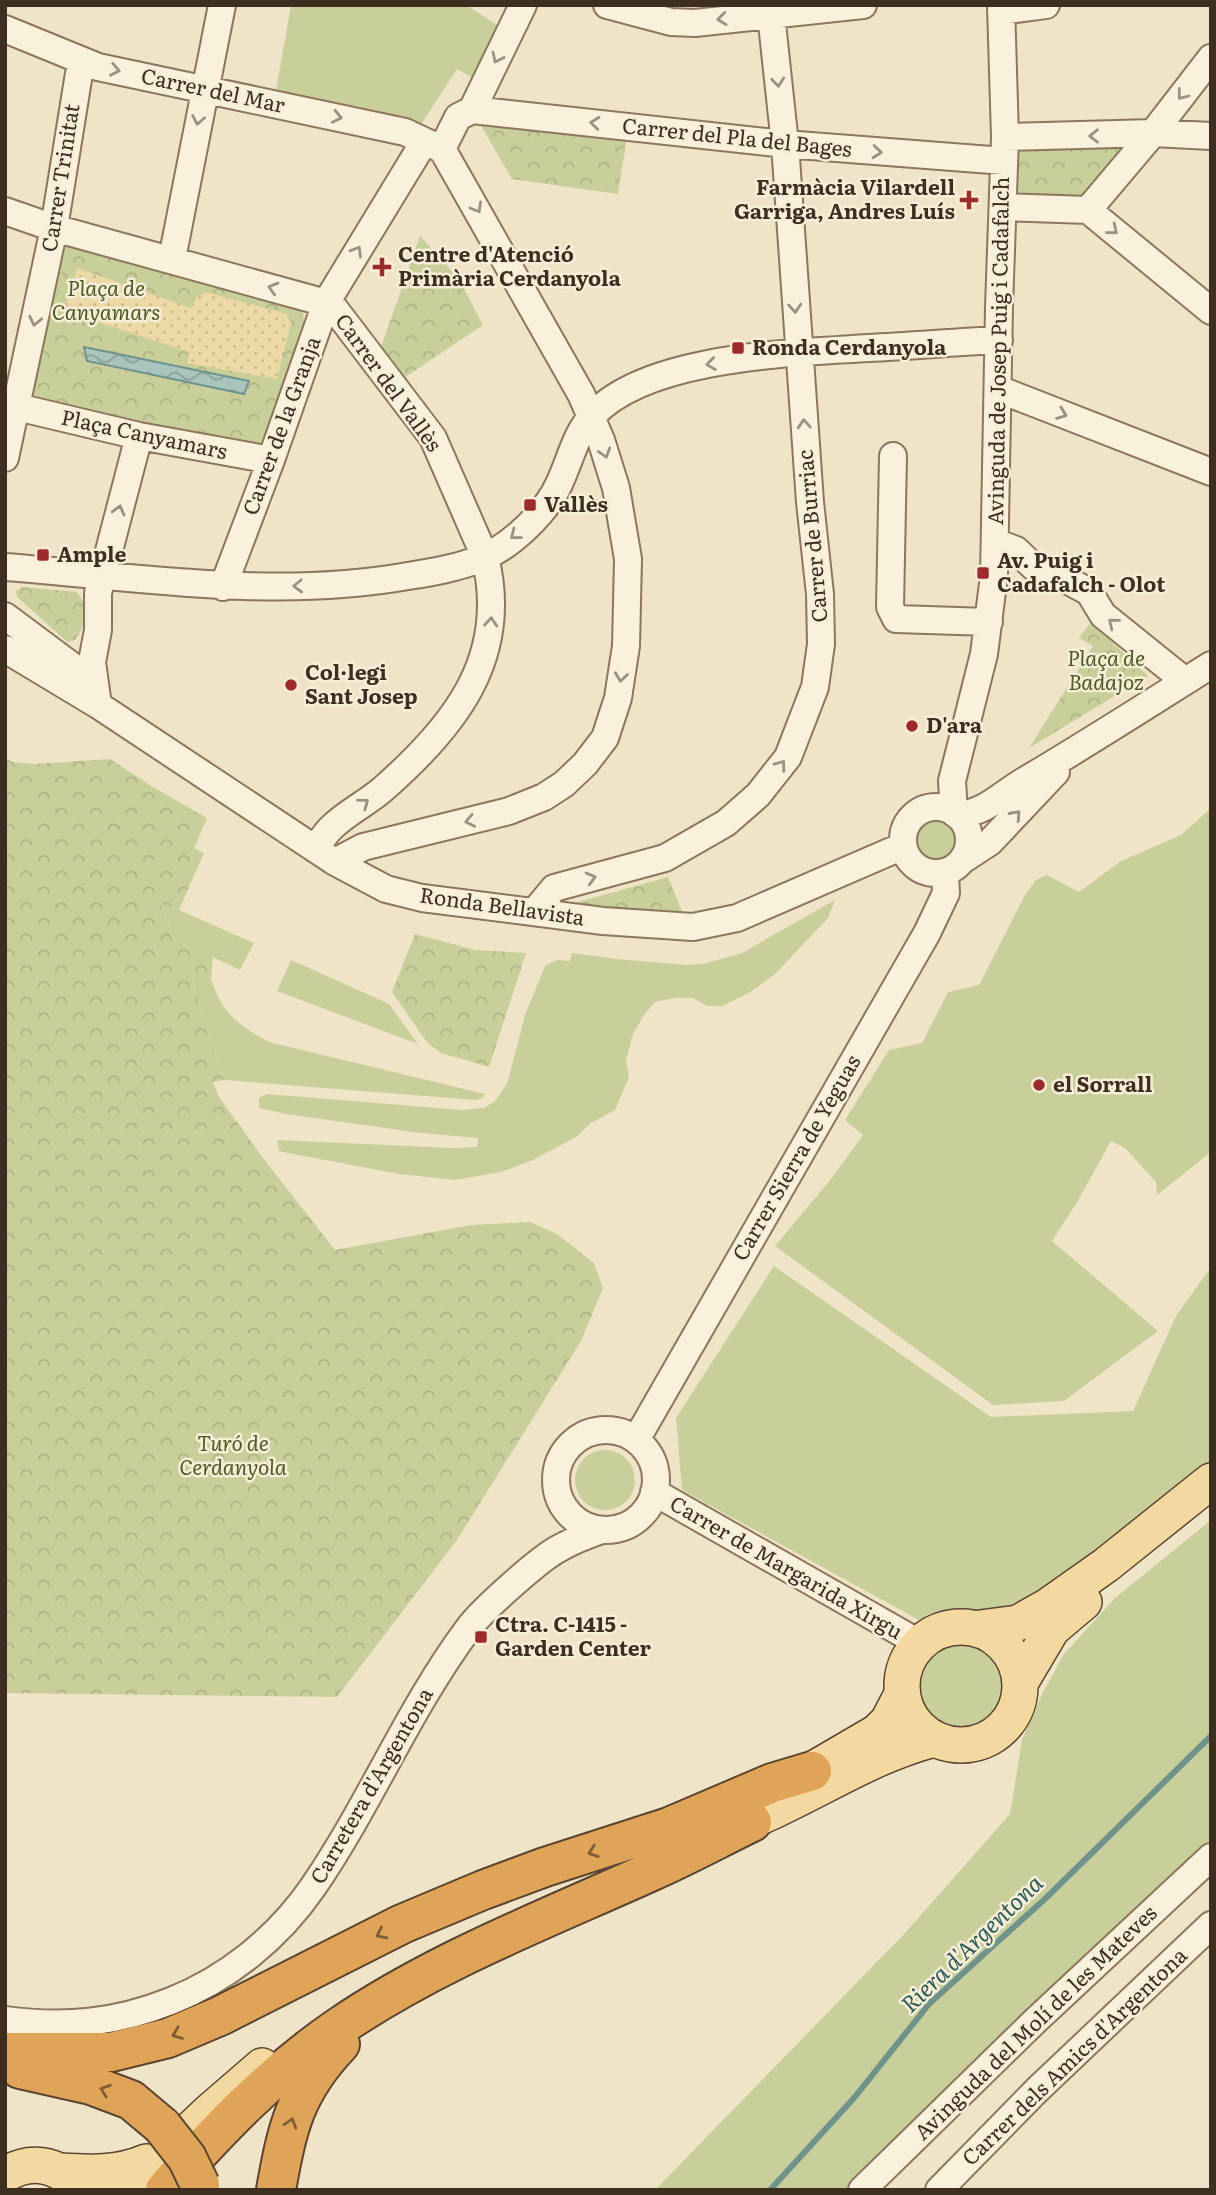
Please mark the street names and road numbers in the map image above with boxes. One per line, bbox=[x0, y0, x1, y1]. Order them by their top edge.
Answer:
street label: Carrer del Mar bbox=[139, 58, 288, 119]
street label: Carrer Trinitat bbox=[32, 101, 86, 254]
street label: Carrer del Pla del Bages bbox=[621, 108, 854, 163]
street label: Avinguda de Josep Puig i Cadafalch bbox=[978, 176, 1015, 525]
street label: Carrer del Vallès bbox=[329, 306, 451, 457]
street label: Carrer de la Granja bbox=[233, 331, 327, 519]
street label: Plaça Canyamars bbox=[59, 400, 230, 465]
street label: Carrer de Burriac bbox=[788, 448, 834, 624]
street label: Ronda Bellavista bbox=[418, 878, 587, 932]
street label: Carrer Sierra de Yeguas bbox=[723, 1048, 867, 1265]
street label: Carrer de Margarida Xirgu bbox=[665, 1486, 909, 1645]
street label: Carretera d'Argentona bbox=[301, 1680, 439, 1889]
street label: Avinguda del Molí de les Mateves bbox=[906, 1897, 1163, 2146]
street label: Carrer dels Amics d'Argentona bbox=[954, 1939, 1193, 2171]

